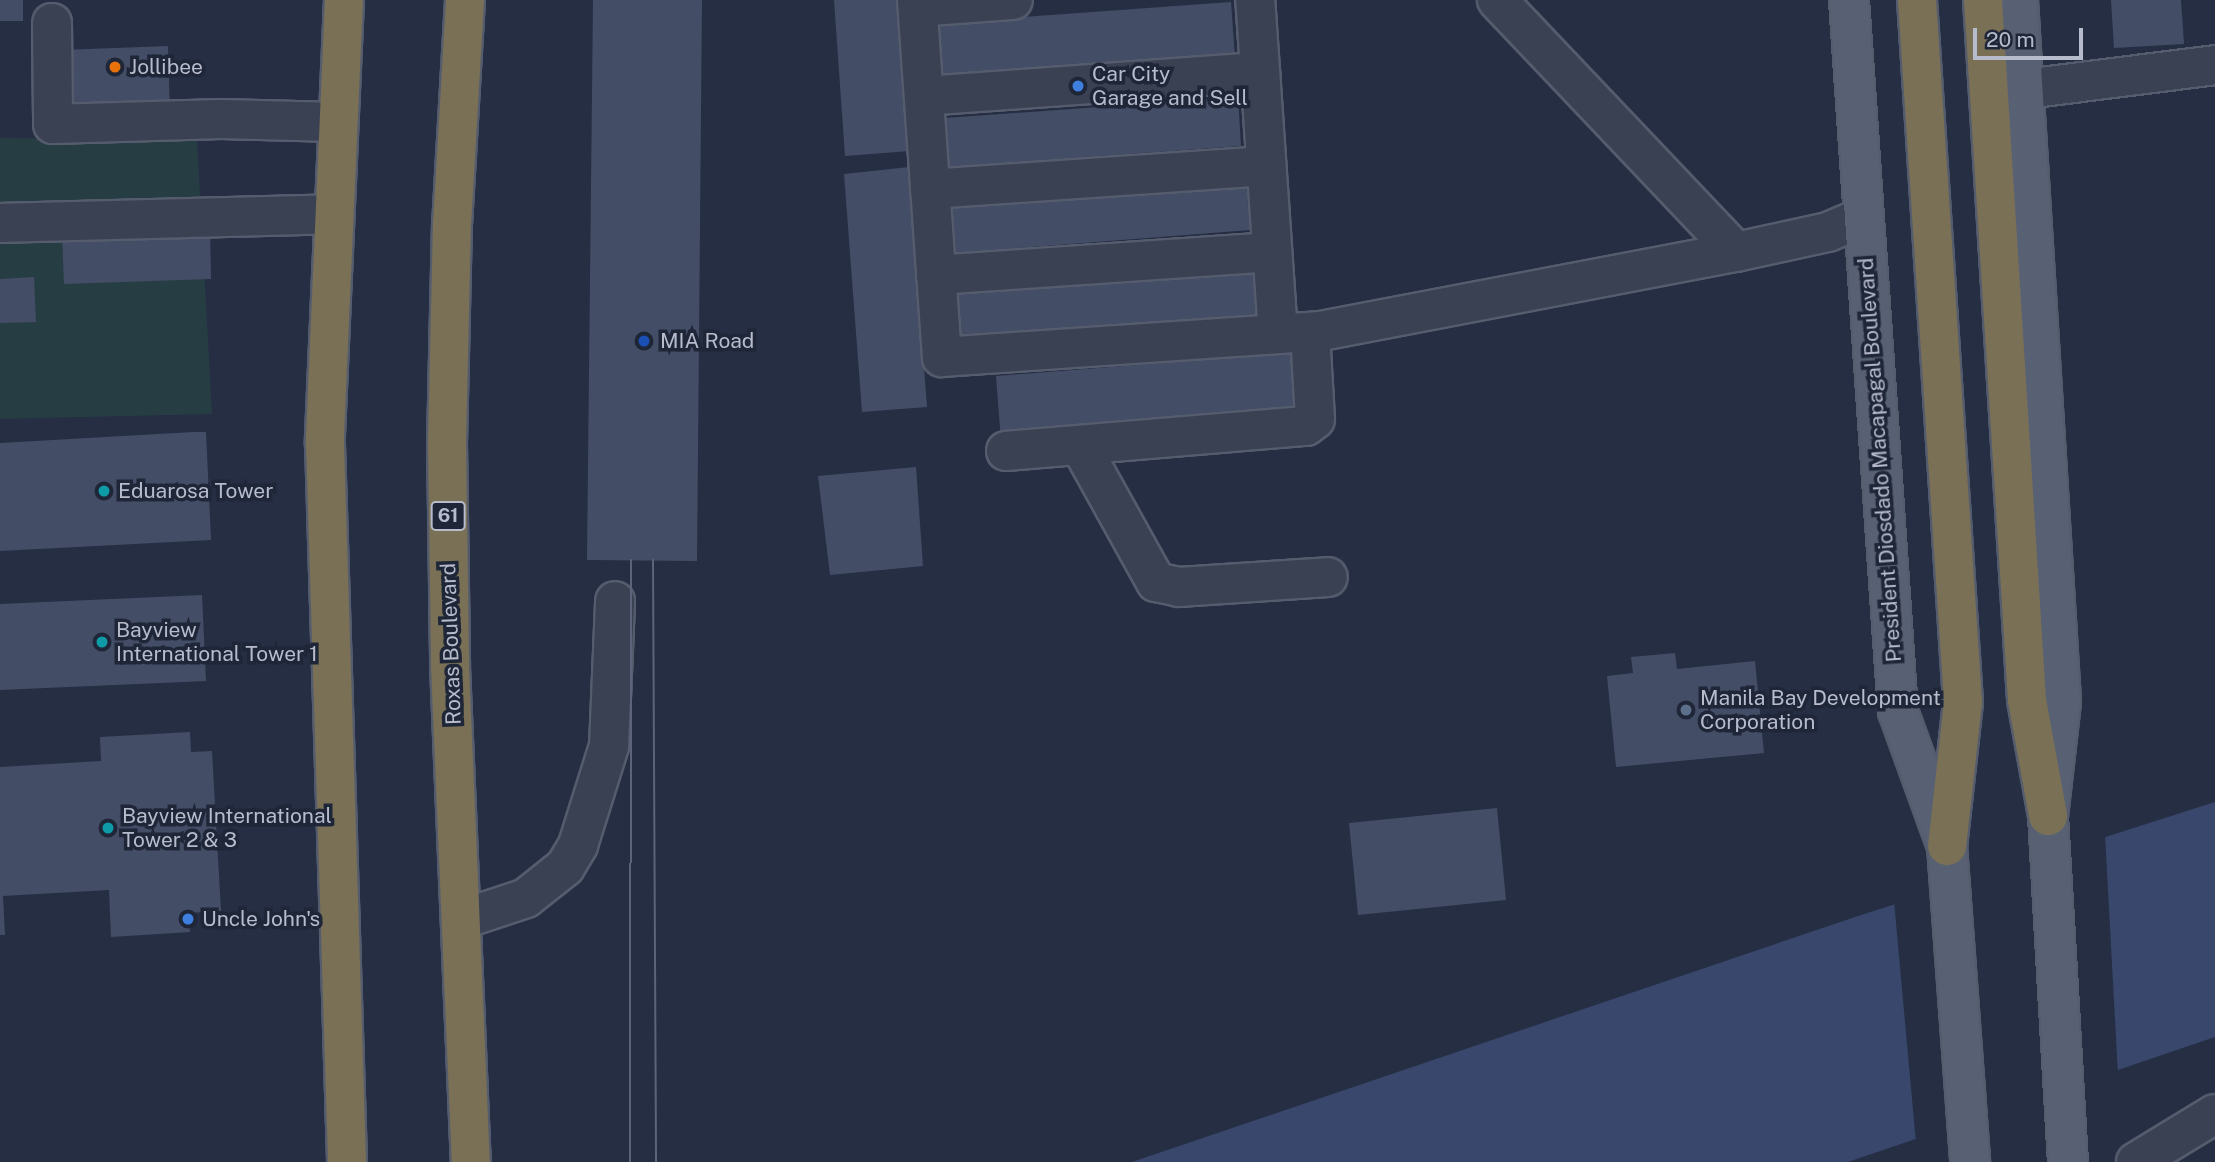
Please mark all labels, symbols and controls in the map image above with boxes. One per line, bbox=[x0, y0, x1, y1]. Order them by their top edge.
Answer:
scale bar bbox=[1977, 14, 2087, 58]
text: 20 m bbox=[1986, 27, 2035, 52]
place label: Jollibee bbox=[129, 54, 203, 80]
marker: Jollibee bbox=[107, 59, 123, 75]
place label: Car City Garage and Sell bbox=[1092, 61, 1248, 111]
marker: Car City Garage and Sell bbox=[1070, 78, 1086, 94]
street label: President Diosdado Macapagal Boulevard bbox=[1853, 257, 1907, 663]
place label: MIA Road bbox=[660, 328, 754, 354]
marker: MIA Road bbox=[634, 331, 654, 351]
place label: Eduarosa Tower bbox=[118, 478, 273, 504]
marker: Eduarosa Tower bbox=[96, 483, 112, 499]
road number: 61 bbox=[430, 500, 466, 531]
street label: Roxas Boulevard bbox=[436, 563, 466, 725]
place label: Bayview International Tower 1 bbox=[116, 617, 318, 667]
marker: Bayview International Tower 1 bbox=[94, 634, 110, 650]
place label: Manila Bay Development Corporation bbox=[1700, 685, 1941, 735]
marker: Manila Bay Development Corporation bbox=[1678, 702, 1694, 718]
place label: Bayview International Tower 2 & 3 bbox=[122, 803, 332, 853]
marker: Bayview International Tower 2 & 3 bbox=[100, 820, 116, 836]
place label: Uncle John's bbox=[202, 906, 320, 932]
marker: Uncle John's bbox=[180, 911, 196, 927]

